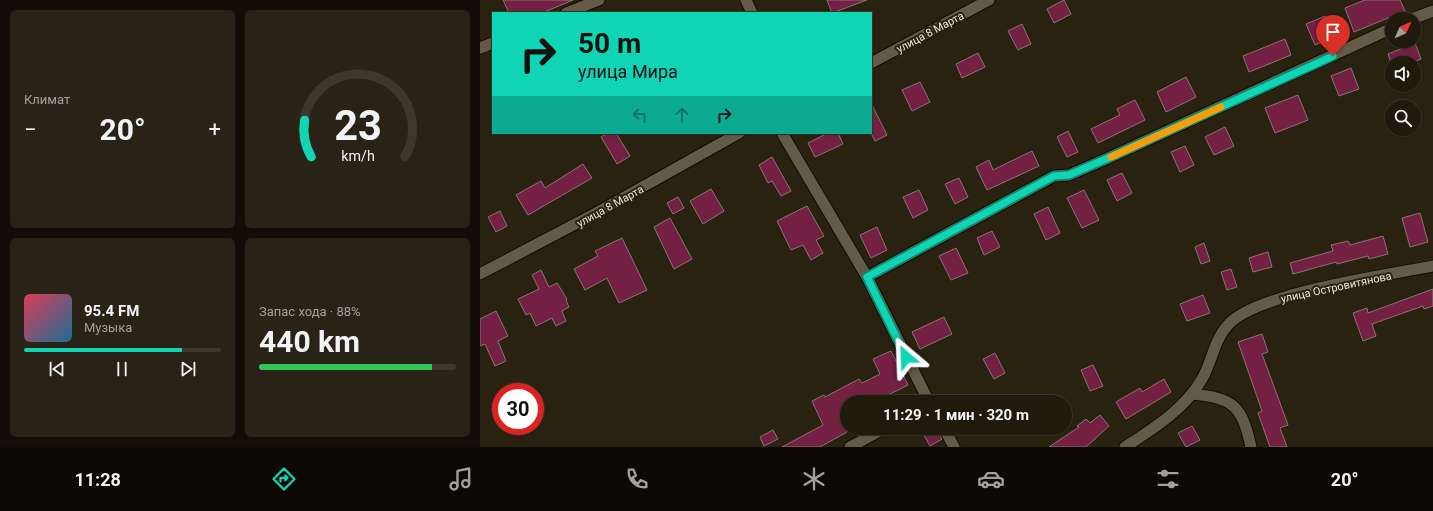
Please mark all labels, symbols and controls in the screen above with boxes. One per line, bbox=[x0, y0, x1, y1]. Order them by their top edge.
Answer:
street label: улица 8 Марта bbox=[894, 9, 966, 56]
north arrow bbox=[1385, 12, 1421, 48]
map controls bbox=[1385, 12, 1421, 136]
pin bbox=[1316, 15, 1350, 56]
icon: arrive bbox=[1322, 21, 1344, 43]
text: 50 m bbox=[578, 27, 641, 60]
icon: right bbox=[512, 28, 564, 80]
button: sound bbox=[1385, 56, 1421, 92]
text: улица Мира bbox=[578, 61, 678, 82]
text: Климат bbox=[24, 92, 70, 107]
button: search bbox=[1385, 100, 1421, 136]
text: 23 bbox=[334, 101, 381, 150]
icon: left bbox=[629, 104, 651, 126]
icon: ahead bbox=[671, 104, 693, 126]
icon: right bbox=[713, 104, 735, 126]
text: 20° bbox=[99, 112, 146, 147]
text: − bbox=[24, 117, 37, 142]
text: + bbox=[209, 117, 221, 142]
text: km/h bbox=[341, 147, 374, 163]
street label: улица 8 Марта bbox=[575, 183, 646, 230]
street label: улица Островитянова bbox=[1280, 269, 1393, 306]
text: 95.4 FM bbox=[84, 302, 139, 320]
text: Запас хода · 88% bbox=[259, 304, 361, 319]
text: Музыка bbox=[84, 320, 132, 335]
text: 440 km bbox=[259, 324, 360, 359]
position arrow bbox=[885, 336, 927, 378]
icon: previous bbox=[46, 358, 68, 380]
icon: pause bbox=[111, 358, 133, 380]
icon: next bbox=[177, 358, 199, 380]
speed limit sign: 30 bbox=[492, 383, 544, 435]
text: 11:29 · 1 мин · 320 m bbox=[883, 406, 1029, 424]
icon: directions bbox=[270, 465, 298, 493]
icon: music bbox=[447, 465, 475, 493]
icon: phone bbox=[623, 465, 651, 493]
icon: climate bbox=[800, 465, 828, 493]
icon: car bbox=[977, 465, 1005, 493]
icon: filters bbox=[1154, 465, 1182, 493]
text: 11:28 bbox=[74, 469, 121, 490]
text: 20° bbox=[1331, 469, 1359, 490]

